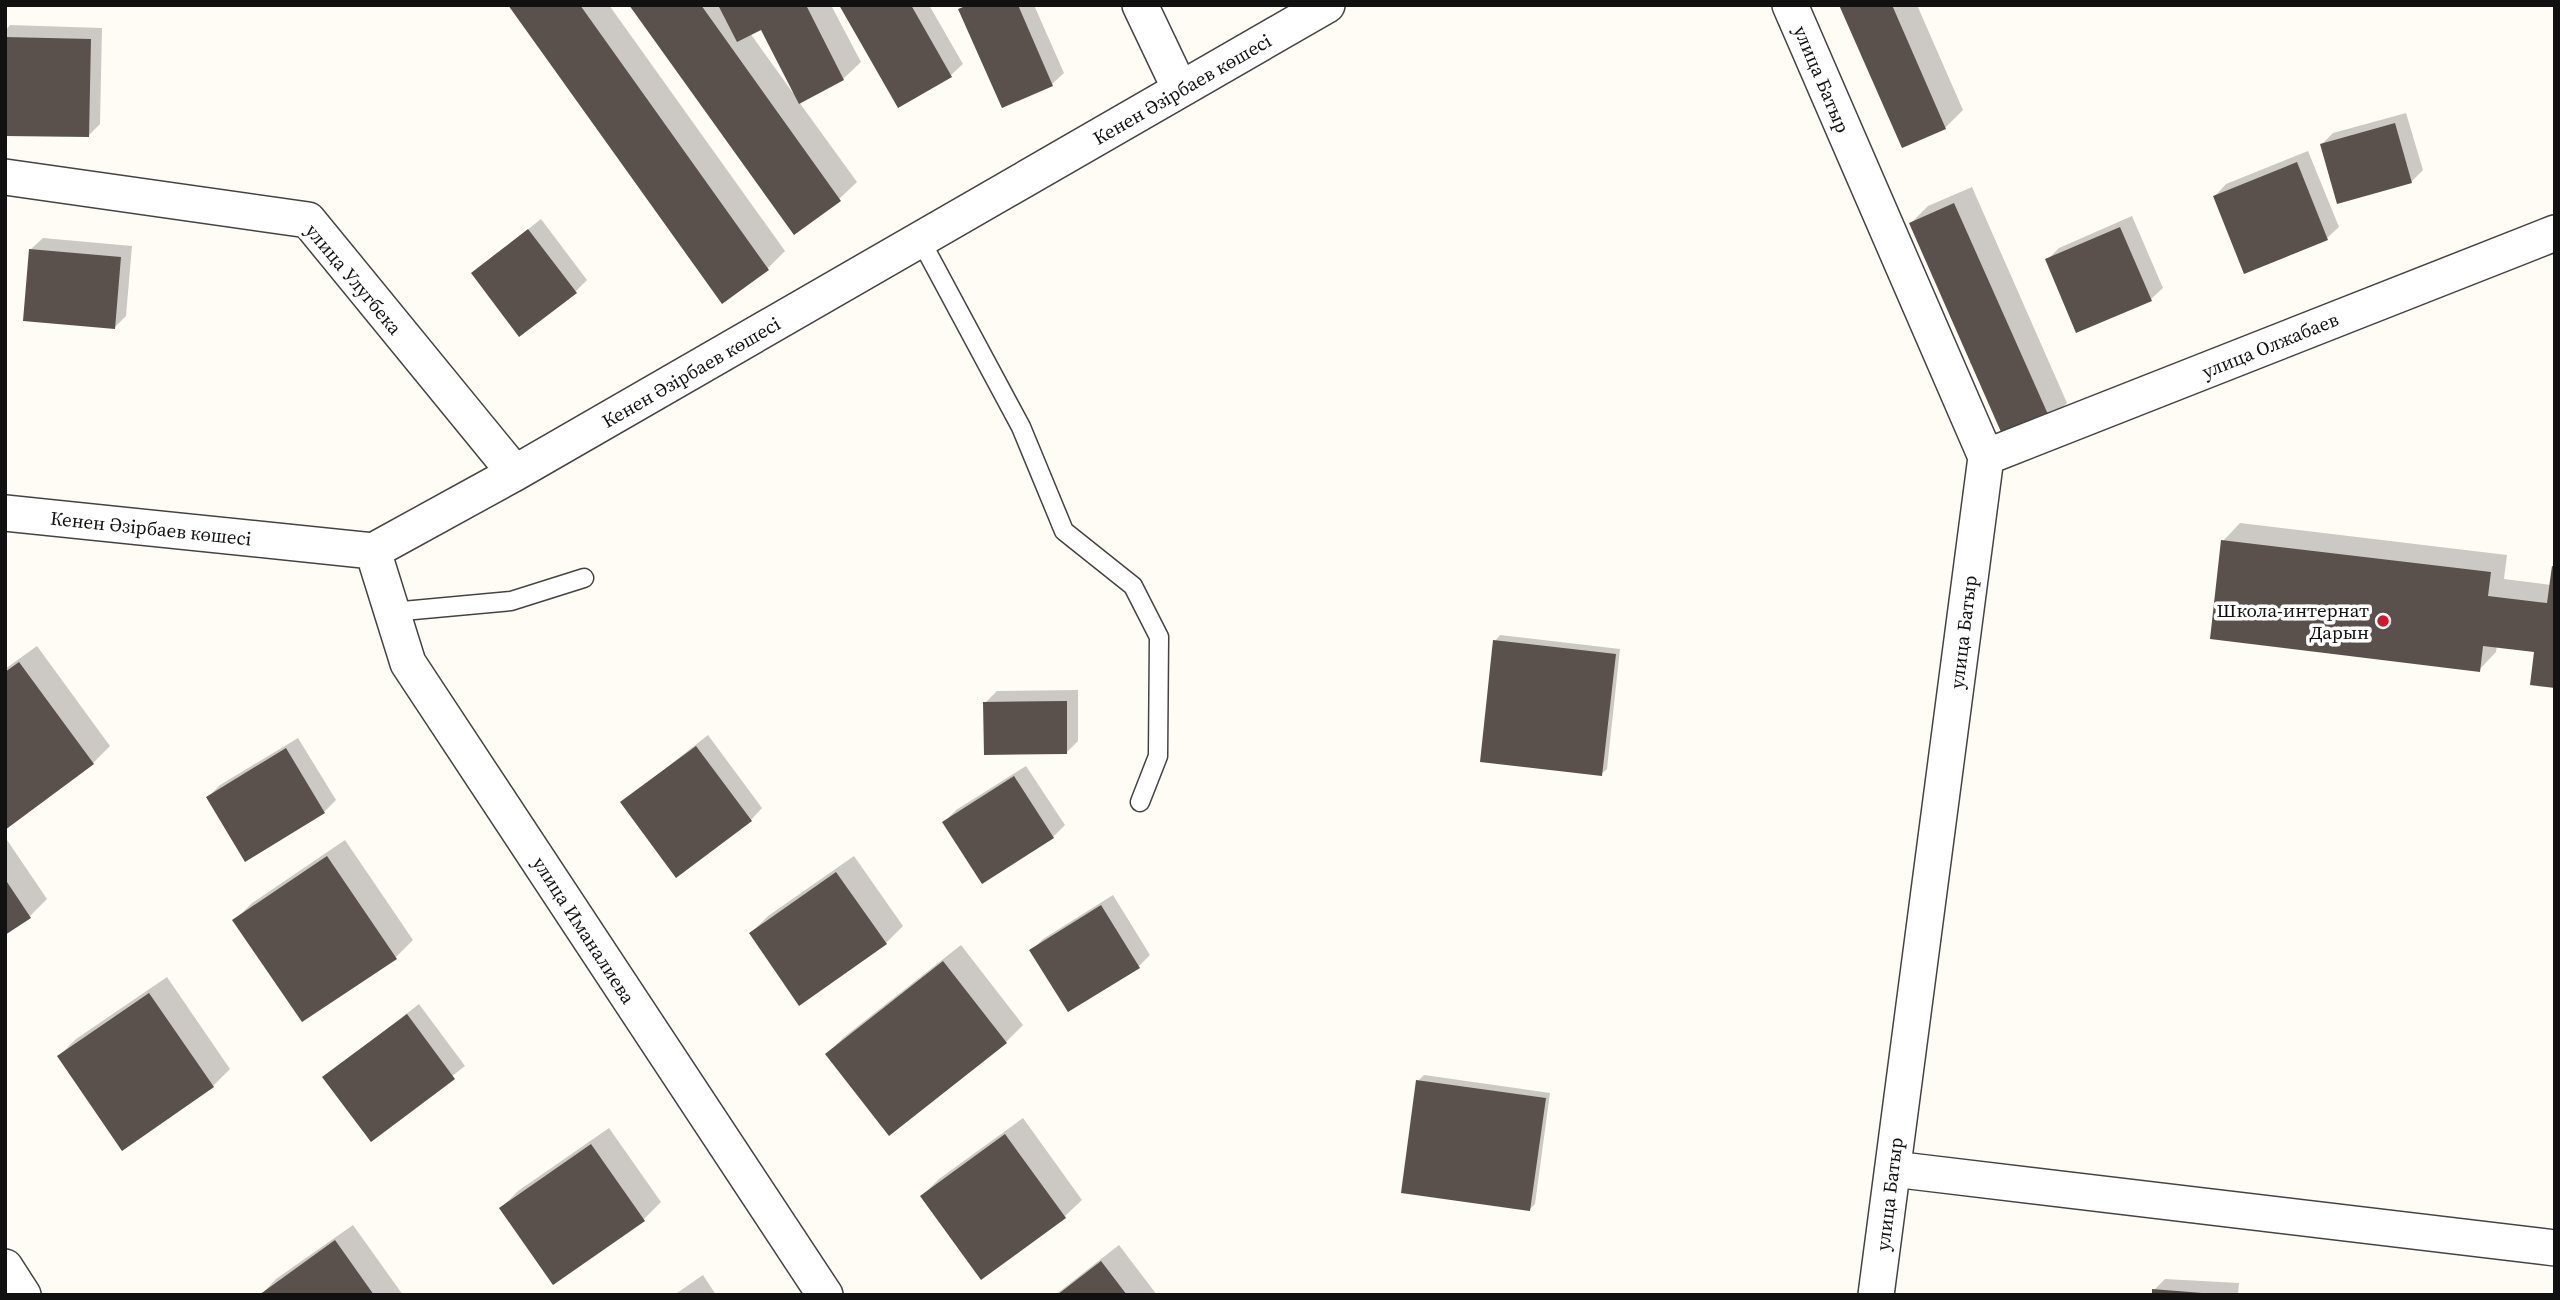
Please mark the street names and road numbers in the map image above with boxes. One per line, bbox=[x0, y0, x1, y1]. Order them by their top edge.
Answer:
street label: улица Батыр bbox=[1788, 21, 1856, 137]
street label: Кенен Әзірбаев көшесі bbox=[1088, 27, 1276, 151]
street label: улица Улугбека bbox=[300, 218, 408, 340]
street label: улица Олжабаев bbox=[2198, 306, 2342, 384]
street label: Кенен Әзірбаев көшесі bbox=[597, 310, 785, 434]
street label: Кенен Әзірбаев көшесі bbox=[49, 505, 253, 552]
street label: улица Батыр bbox=[1943, 574, 1983, 690]
street label: улица Иманалиева bbox=[527, 851, 642, 1009]
street label: улица Батыр bbox=[1869, 1136, 1909, 1252]

